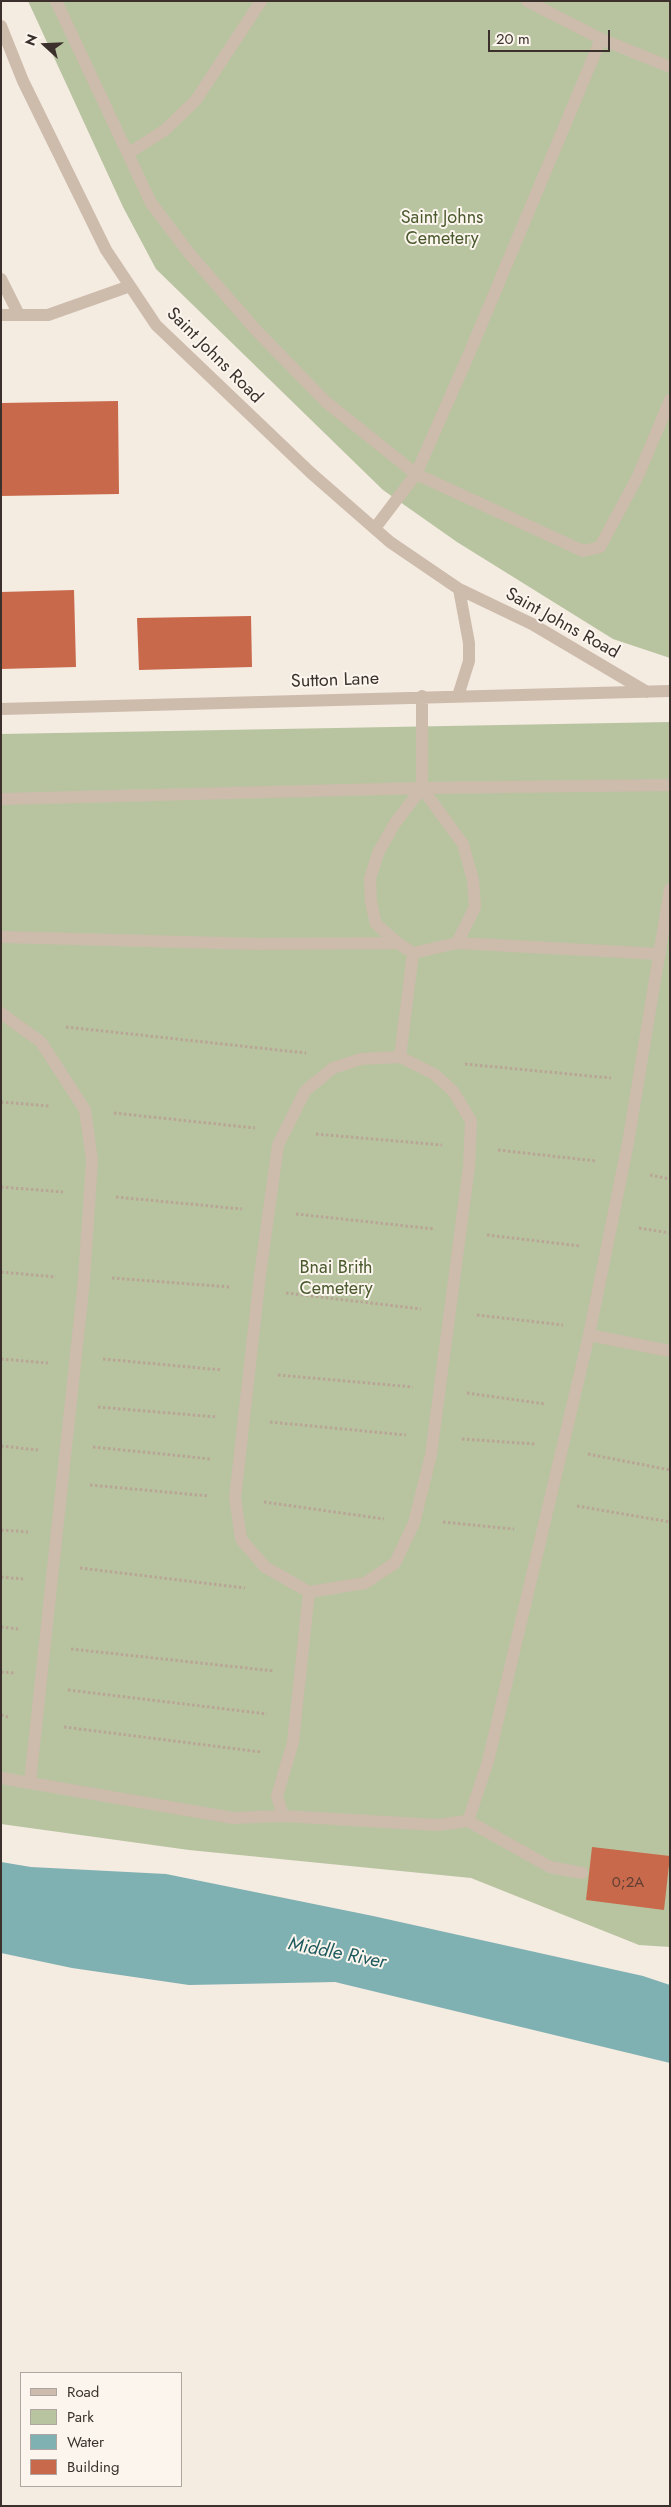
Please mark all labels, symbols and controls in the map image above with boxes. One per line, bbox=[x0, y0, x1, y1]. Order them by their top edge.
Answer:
north arrow bbox=[20, 20, 70, 70]
scale bar bbox=[491, 20, 614, 52]
text: 20 m bbox=[496, 28, 530, 50]
text: N bbox=[20, 31, 42, 49]
park label: Saint Johns Cemetery bbox=[401, 208, 483, 250]
street label: Saint Johns Road bbox=[161, 303, 267, 409]
street label: Saint Johns Road bbox=[501, 584, 623, 664]
street label: Sutton Lane bbox=[291, 669, 379, 693]
park label: Bnai Brith Cemetery bbox=[299, 1258, 373, 1300]
house number: 0;2A bbox=[612, 1874, 644, 1892]
water label: Middle River bbox=[286, 1933, 388, 1975]
legend bbox=[20, 2372, 182, 2487]
text: Road bbox=[67, 2381, 99, 2403]
text: Park bbox=[67, 2406, 94, 2428]
text: Water bbox=[67, 2431, 104, 2453]
text: Building bbox=[67, 2456, 119, 2478]

